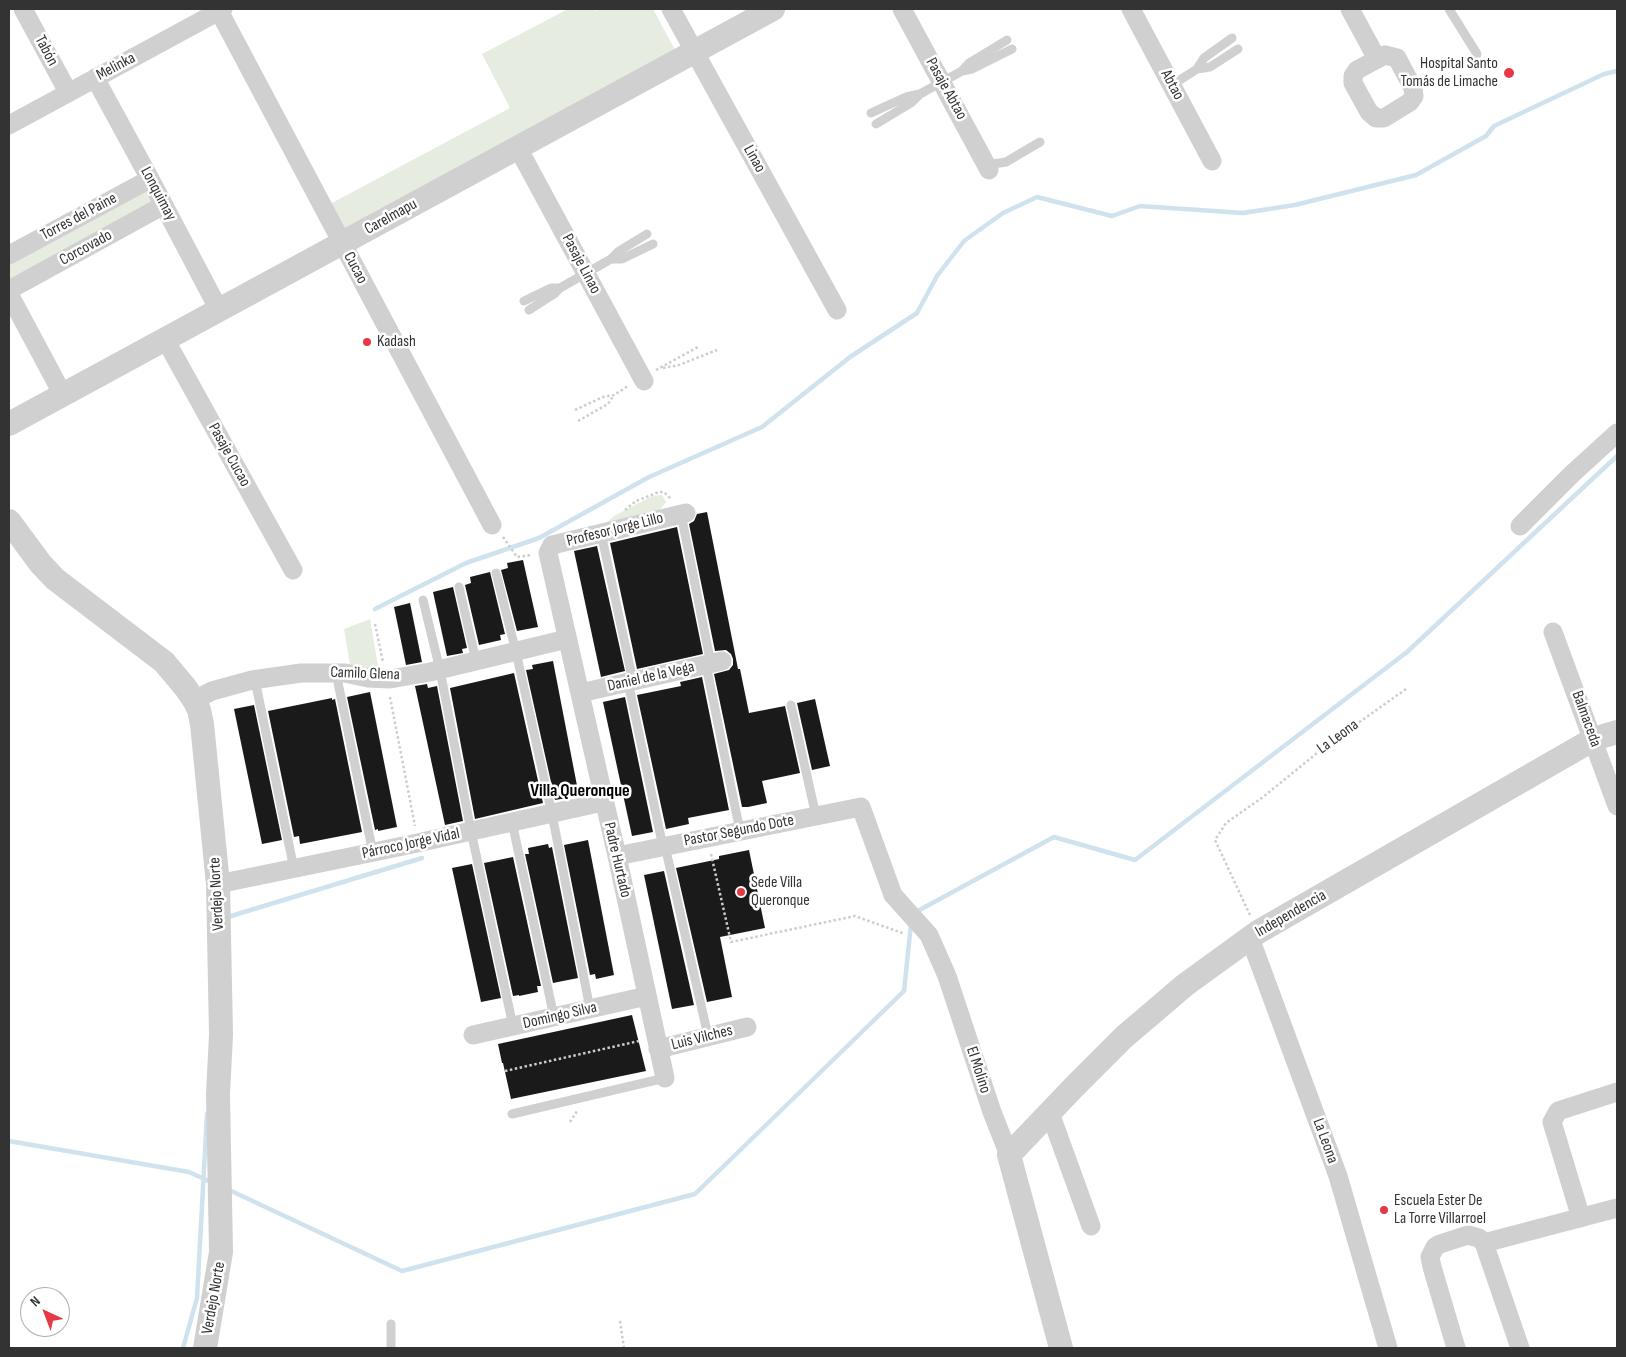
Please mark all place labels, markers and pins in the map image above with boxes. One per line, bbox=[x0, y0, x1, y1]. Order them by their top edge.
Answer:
place label: Hospital Santo Tomás de Limache bbox=[1401, 54, 1498, 92]
marker: Hospital Santo Tomás de Limache bbox=[1502, 66, 1516, 80]
place label: Kadash bbox=[377, 332, 416, 352]
marker: Kadash bbox=[361, 336, 373, 348]
place label: Sede Villa Queronque bbox=[751, 873, 810, 911]
marker: Sede Villa Queronque bbox=[735, 886, 747, 898]
place label: Escuela Ester De La Torre Villarroel bbox=[1394, 1191, 1486, 1229]
marker: Escuela Ester De La Torre Villarroel bbox=[1378, 1204, 1390, 1216]

